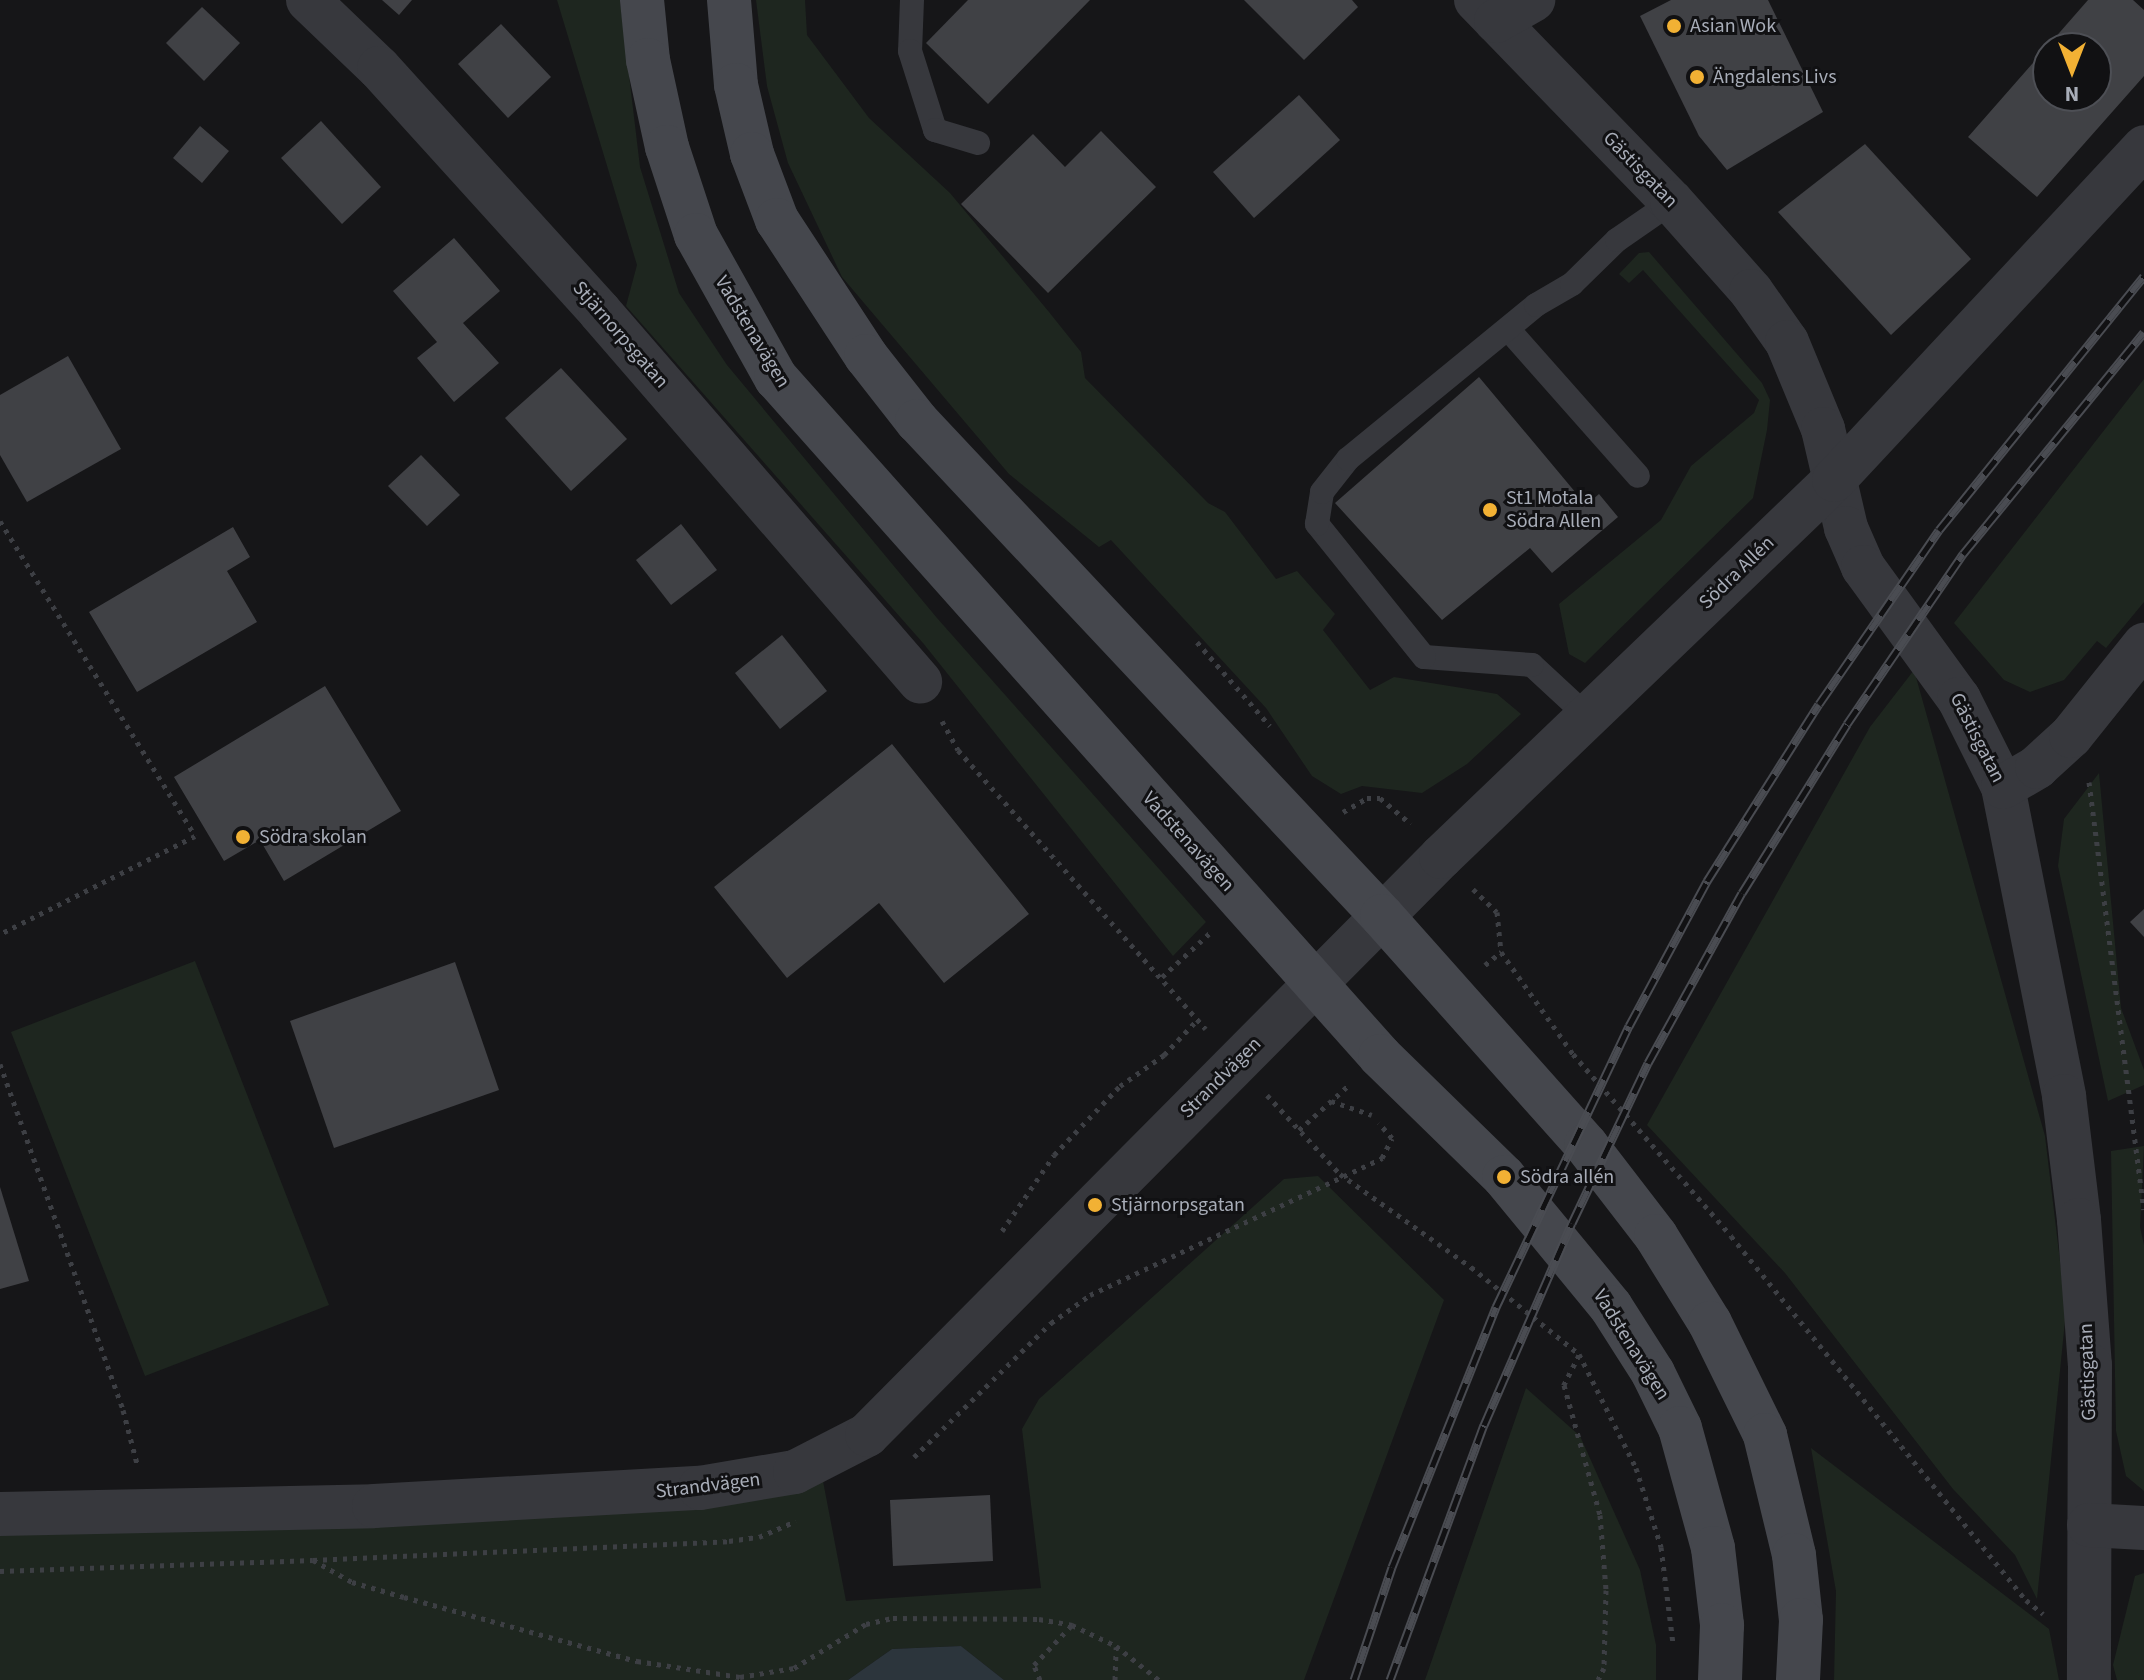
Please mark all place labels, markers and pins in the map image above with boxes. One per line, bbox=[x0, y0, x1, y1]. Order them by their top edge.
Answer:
place label: Asian Wok bbox=[1690, 14, 1776, 38]
marker: Asian Wok bbox=[1665, 17, 1683, 35]
place label: Ängdalens Livs bbox=[1713, 65, 1837, 89]
marker: Ängdalens Livs bbox=[1688, 68, 1706, 86]
place label: St1 Motala Södra Allen bbox=[1506, 486, 1601, 533]
marker: St1 Motala Södra Allen bbox=[1481, 501, 1499, 519]
place label: Södra skolan bbox=[259, 825, 367, 849]
marker: Södra skolan bbox=[234, 828, 252, 846]
place label: Södra allén bbox=[1520, 1165, 1614, 1189]
marker: Södra allén bbox=[1495, 1168, 1513, 1186]
place label: Stjärnorpsgatan bbox=[1111, 1193, 1245, 1217]
marker: Stjärnorpsgatan bbox=[1086, 1196, 1104, 1214]

